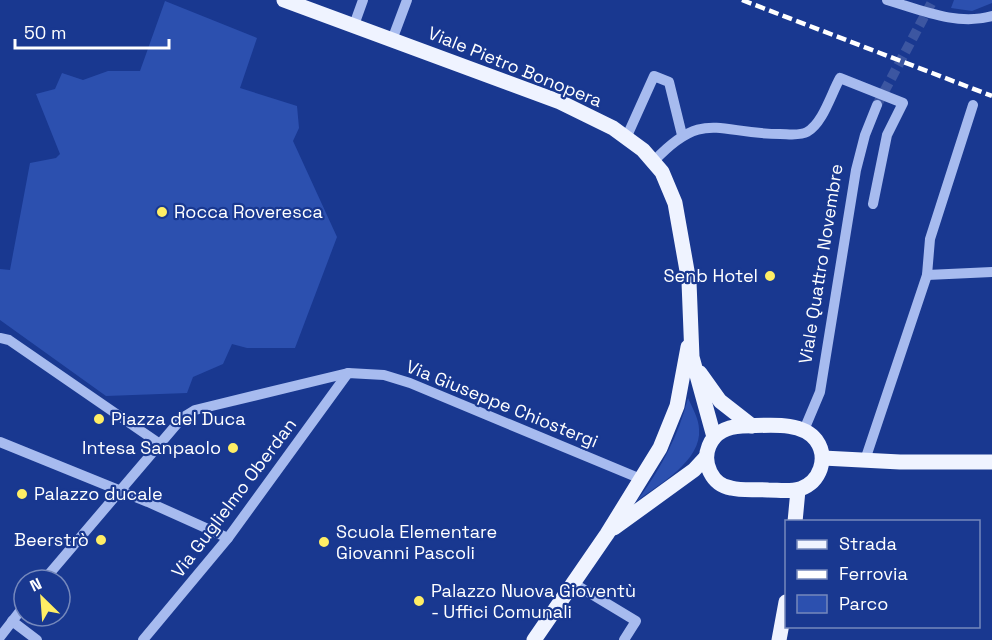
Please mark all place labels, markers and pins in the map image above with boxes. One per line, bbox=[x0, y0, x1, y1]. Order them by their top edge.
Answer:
place label: Rocca Roveresca bbox=[174, 200, 323, 223]
marker: Rocca Roveresca bbox=[155, 205, 169, 219]
place label: Senb Hotel bbox=[663, 264, 758, 287]
marker: Senb Hotel bbox=[763, 269, 777, 283]
place label: Piazza del Duca bbox=[111, 407, 246, 430]
marker: Piazza del Duca bbox=[92, 412, 106, 426]
place label: Intesa Sanpaolo bbox=[82, 436, 221, 459]
marker: Intesa Sanpaolo bbox=[226, 441, 240, 455]
place label: Palazzo ducale bbox=[34, 482, 163, 505]
marker: Palazzo ducale bbox=[15, 487, 29, 501]
place label: Scuola Elementare Giovanni Pascoli bbox=[336, 520, 497, 564]
place label: Beerstrò bbox=[14, 528, 89, 551]
marker: Beerstrò bbox=[94, 533, 108, 547]
marker: Scuola Elementare Giovanni Pascoli bbox=[317, 535, 331, 549]
place label: Palazzo Nuova Gioventù - Uffici Comunali bbox=[431, 579, 636, 623]
marker: Palazzo Nuova Gioventù - Uffici Comunali bbox=[412, 594, 426, 608]

